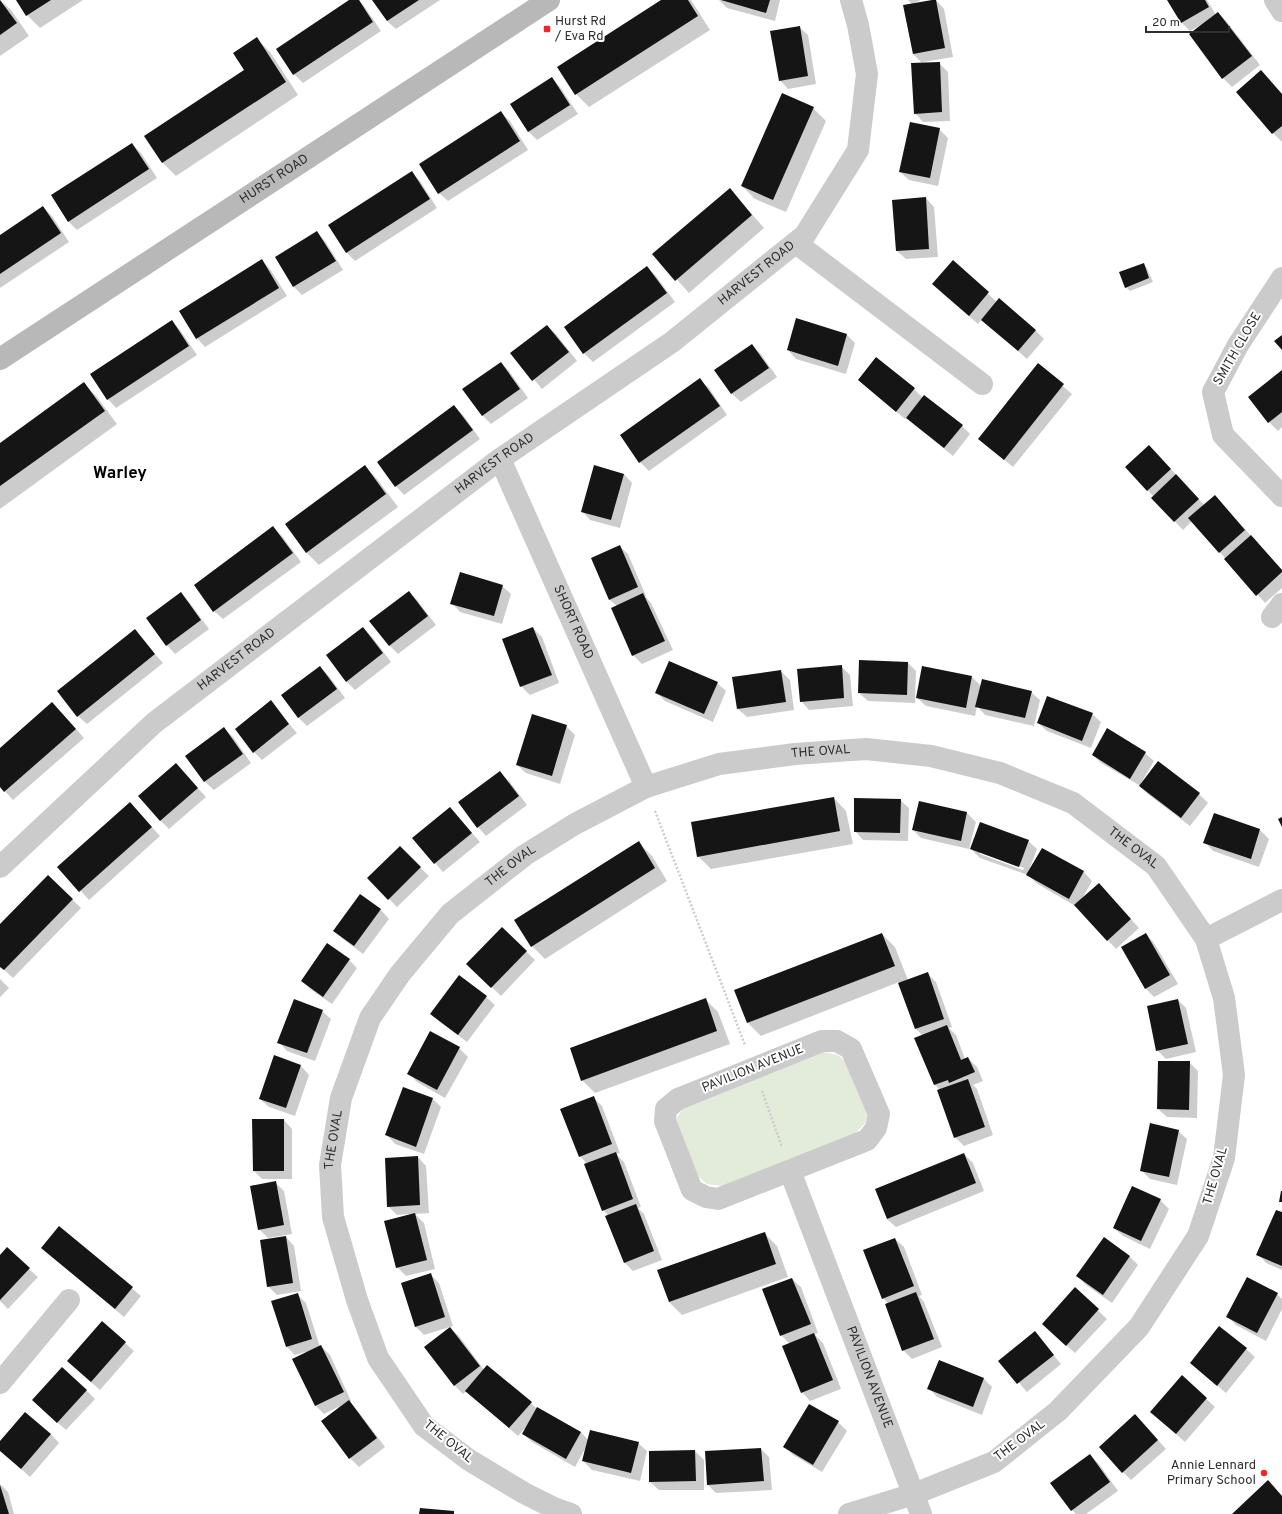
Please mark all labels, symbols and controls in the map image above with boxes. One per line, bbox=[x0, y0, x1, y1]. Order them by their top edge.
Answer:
scale bar bbox=[1146, 8, 1229, 34]
place label: Hurst Rd / Eva Rd bbox=[554, 14, 606, 45]
text: 20 m bbox=[1152, 15, 1180, 31]
marker: Hurst Rd / Eva Rd bbox=[542, 24, 552, 34]
street label: HURST ROAD bbox=[237, 151, 312, 208]
street label: HARVEST ROAD bbox=[715, 238, 799, 310]
street label: SMITH CLOSE bbox=[1211, 309, 1265, 389]
street label: HARVEST ROAD bbox=[452, 430, 538, 498]
district label: Warley bbox=[93, 463, 147, 485]
street label: SHORT ROAD bbox=[549, 583, 596, 662]
street label: HARVEST ROAD bbox=[194, 625, 279, 695]
street label: THE OVAL bbox=[790, 742, 851, 762]
street label: THE OVAL bbox=[1104, 824, 1161, 873]
street label: THE OVAL bbox=[482, 842, 539, 891]
street label: PAVILION AVENUE bbox=[700, 1041, 806, 1097]
street label: THE OVAL bbox=[322, 1109, 347, 1170]
street label: THE OVAL bbox=[1200, 1145, 1232, 1207]
street label: PAVILION AVENUE bbox=[842, 1324, 896, 1431]
street label: THE OVAL bbox=[420, 1417, 476, 1467]
street label: THE OVAL bbox=[991, 1417, 1049, 1465]
place label: Annie Lennard Primary School bbox=[1167, 1458, 1256, 1489]
marker: Annie Lennard Primary School bbox=[1259, 1468, 1269, 1478]

